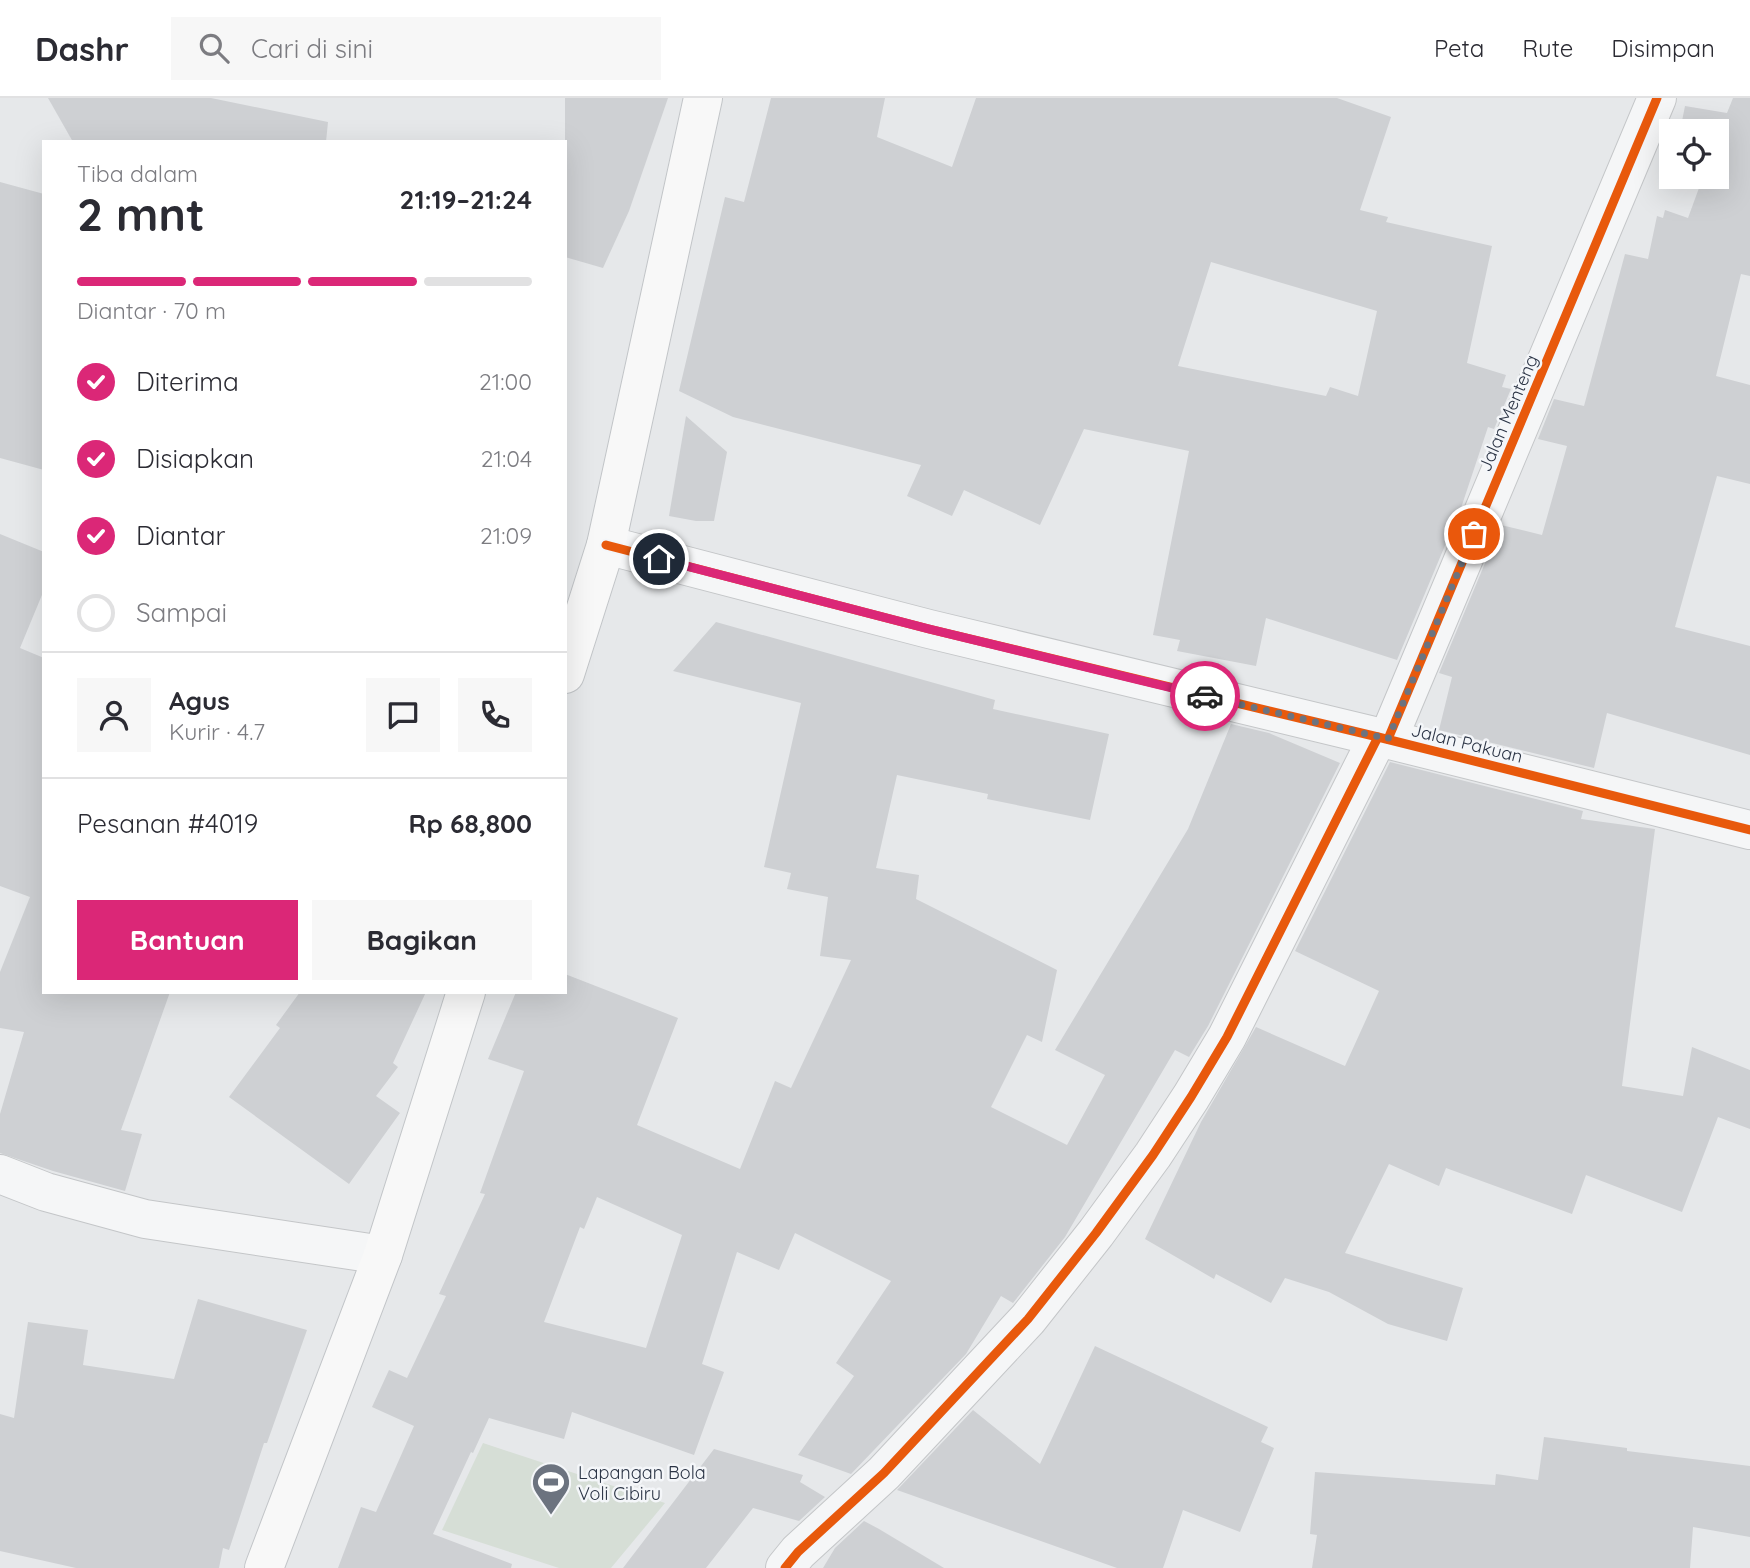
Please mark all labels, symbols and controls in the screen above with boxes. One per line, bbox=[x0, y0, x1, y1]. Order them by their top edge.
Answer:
search box bbox=[171, 17, 661, 80]
text: Dashr bbox=[35, 28, 129, 69]
icon: search bbox=[195, 29, 233, 67]
text: Cari di sini bbox=[251, 32, 373, 65]
text: Peta bbox=[1434, 33, 1484, 63]
text: Rute bbox=[1522, 33, 1573, 63]
text: Disimpan bbox=[1611, 33, 1715, 63]
map controls bbox=[1659, 119, 1729, 189]
button: locate bbox=[1659, 119, 1729, 189]
text: Tiba dalam bbox=[77, 159, 198, 188]
text: 21:19–21:24 bbox=[400, 183, 532, 216]
text: 2 mnt bbox=[77, 185, 205, 243]
text: Diantar · 70 m bbox=[77, 296, 226, 325]
street label: Jalan Menteng bbox=[1473, 351, 1543, 475]
icon: check bbox=[77, 363, 115, 401]
text: Diterima bbox=[136, 365, 239, 398]
text: 21:00 bbox=[479, 367, 532, 396]
icon: check bbox=[77, 440, 115, 478]
text: Disiapkan bbox=[136, 442, 254, 475]
text: 21:04 bbox=[481, 444, 532, 473]
pin bbox=[1444, 504, 1504, 564]
icon: bag bbox=[1455, 515, 1493, 553]
icon: check bbox=[77, 517, 115, 555]
text: Diantar bbox=[136, 519, 226, 552]
text: 21:09 bbox=[480, 521, 532, 550]
pin bbox=[629, 529, 689, 589]
icon: home bbox=[640, 540, 678, 578]
text: Sampai bbox=[136, 596, 227, 629]
courier bbox=[1170, 661, 1240, 731]
icon: car bbox=[1186, 677, 1224, 715]
button: person bbox=[77, 678, 151, 752]
button: chat bbox=[366, 678, 440, 752]
button: phone bbox=[458, 678, 532, 752]
text: Agus bbox=[169, 684, 230, 717]
text: Kurir · 4.7 bbox=[169, 717, 265, 746]
street label: Jalan Pakuan bbox=[1409, 718, 1525, 768]
text: Pesanan #4019 bbox=[77, 807, 258, 840]
text: Rp 68,800 bbox=[409, 807, 532, 840]
button: Bantuan bbox=[77, 900, 298, 980]
button: Bagikan bbox=[312, 900, 532, 980]
sports icon: Lapangan Bola Voli Cibiru bbox=[530, 1461, 572, 1516]
place label: Lapangan Bola Voli Cibiru bbox=[578, 1461, 706, 1505]

